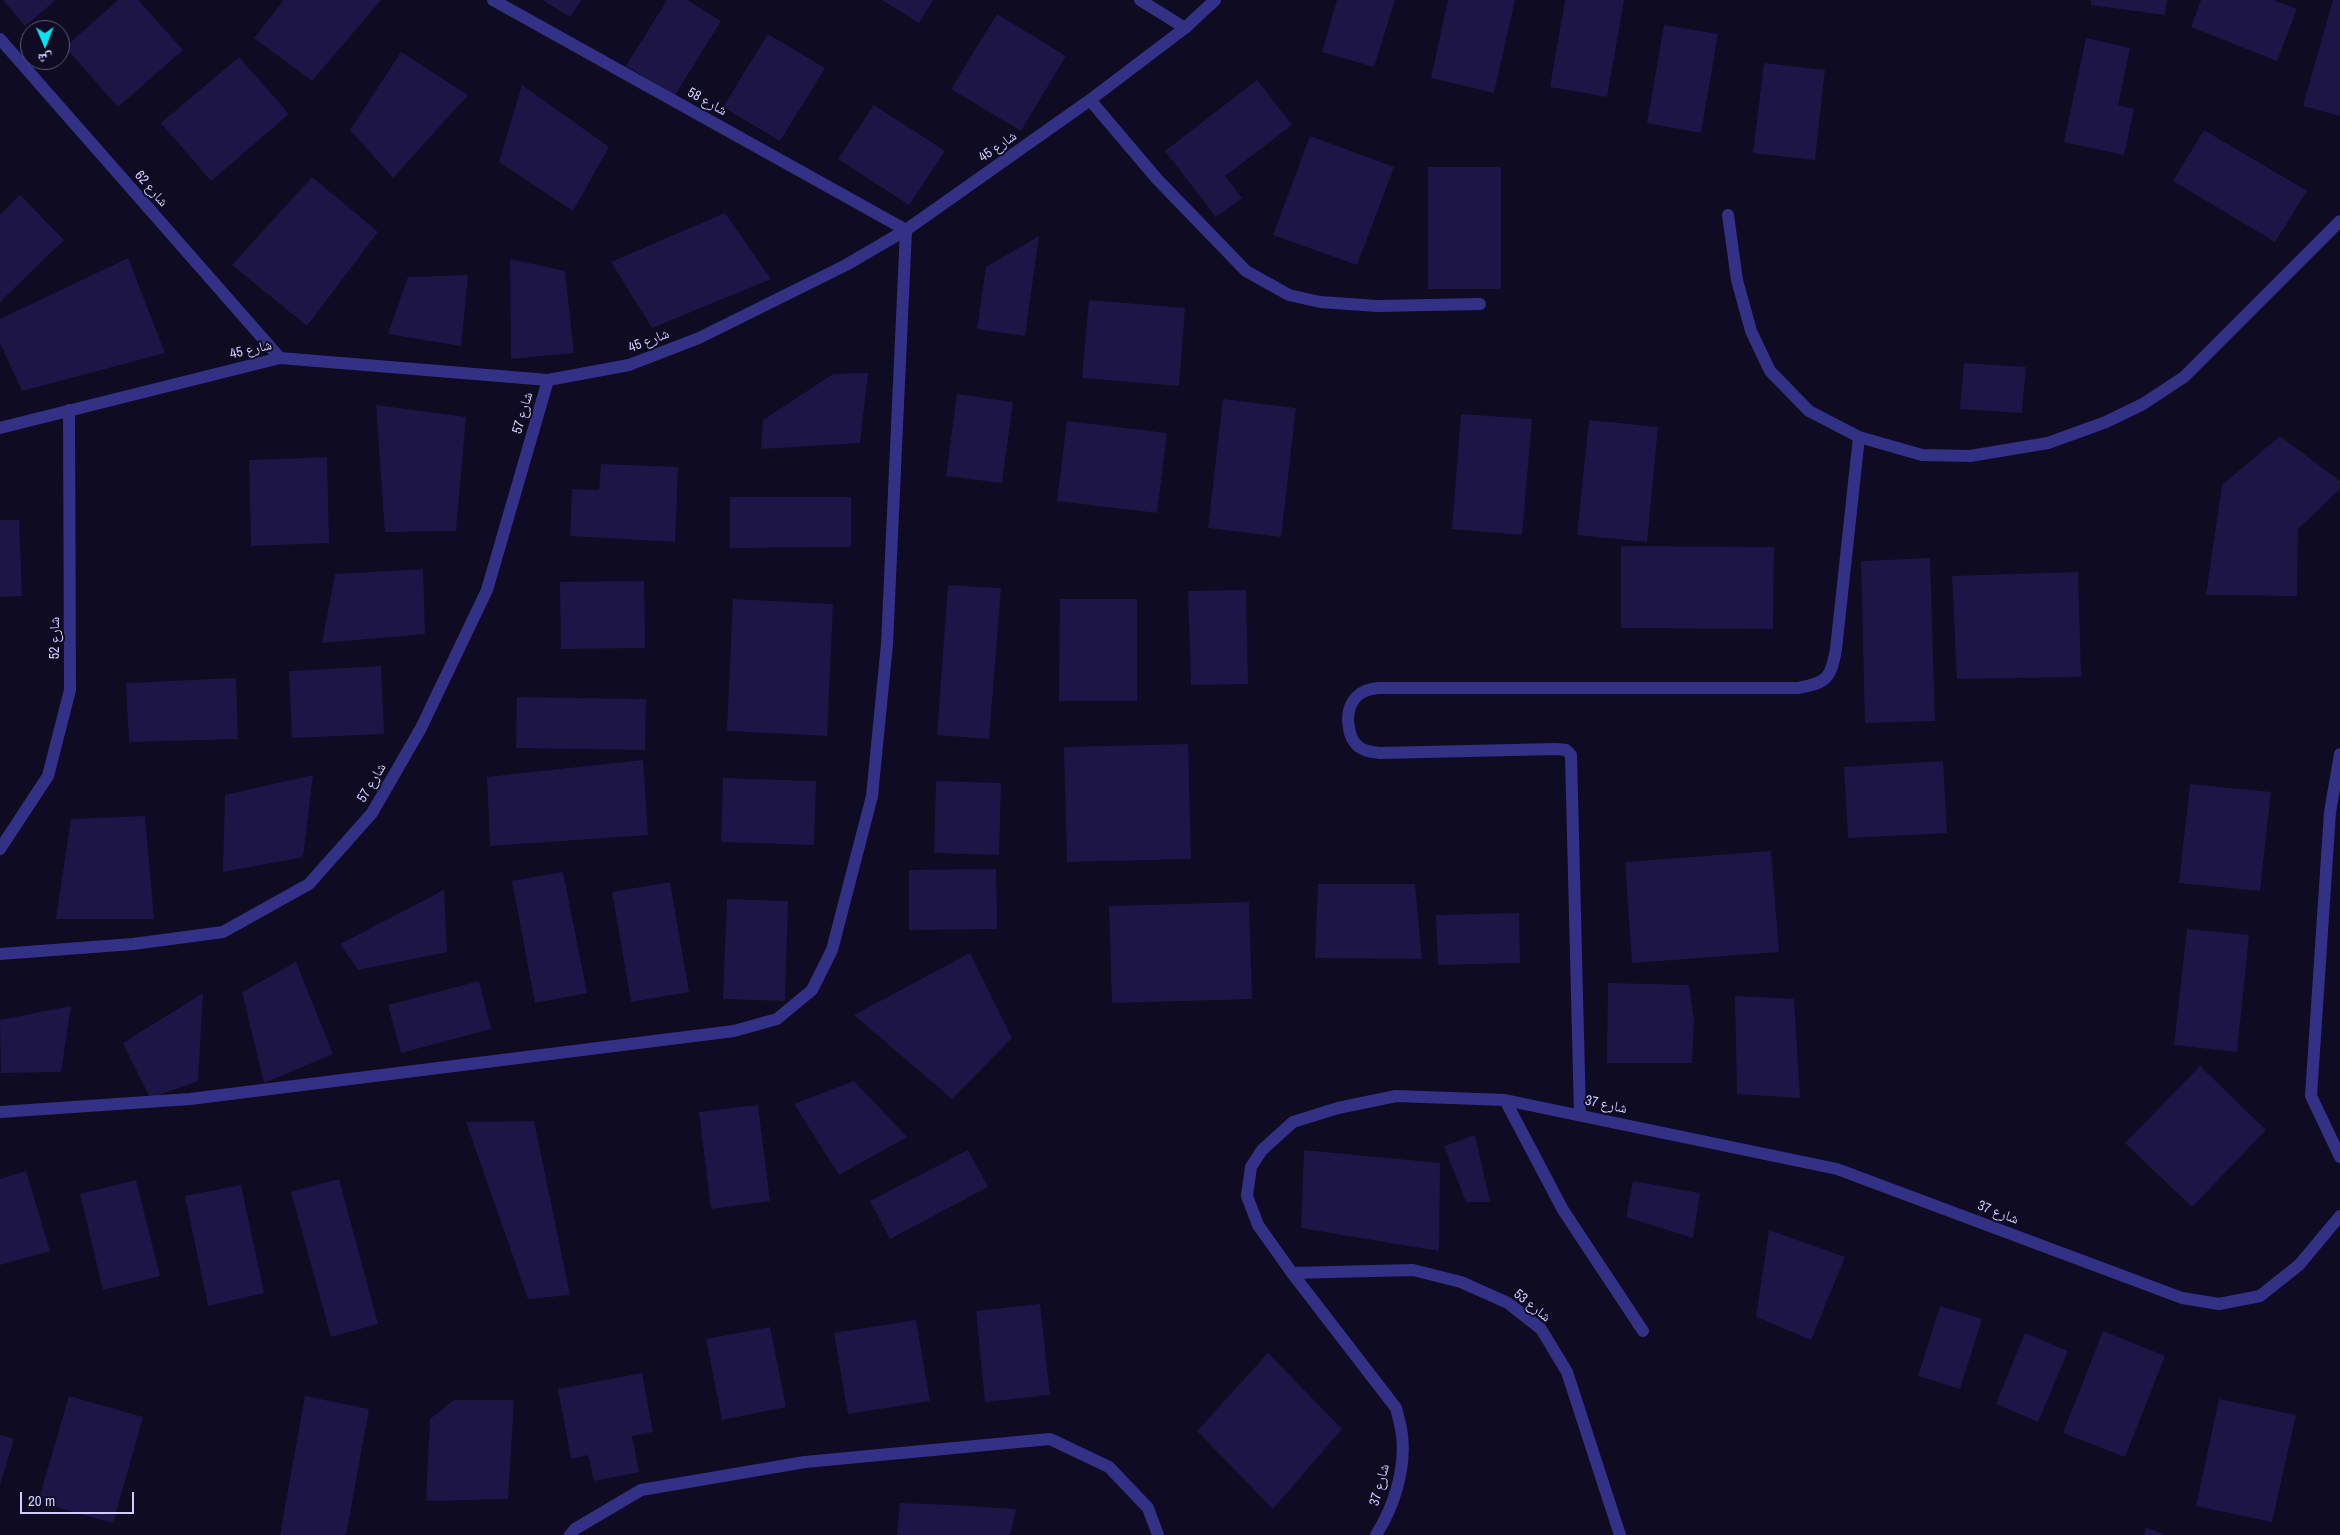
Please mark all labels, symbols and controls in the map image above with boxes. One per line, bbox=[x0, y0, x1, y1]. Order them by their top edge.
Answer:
north arrow bbox=[20, 20, 70, 70]
text: ش bbox=[38, 50, 53, 68]
street label: شارع 58 bbox=[684, 84, 730, 120]
street label: شارع 45 bbox=[976, 128, 1020, 166]
street label: شارع 62 bbox=[131, 167, 171, 211]
street label: شارع 45 bbox=[626, 326, 672, 356]
street label: شارع 45 bbox=[228, 337, 274, 363]
street label: شارع 57 bbox=[509, 390, 537, 436]
street label: شارع 52 bbox=[47, 617, 63, 659]
street label: شارع 57 bbox=[354, 760, 390, 806]
street label: شارع 37 bbox=[1583, 1092, 1629, 1118]
street label: شارع 37 bbox=[1975, 1198, 2021, 1228]
street label: شارع 53 bbox=[1510, 1286, 1554, 1326]
street label: شارع 37 bbox=[1366, 1462, 1394, 1508]
scale bar bbox=[22, 1482, 136, 1514]
text: 20 m bbox=[28, 1490, 55, 1511]

